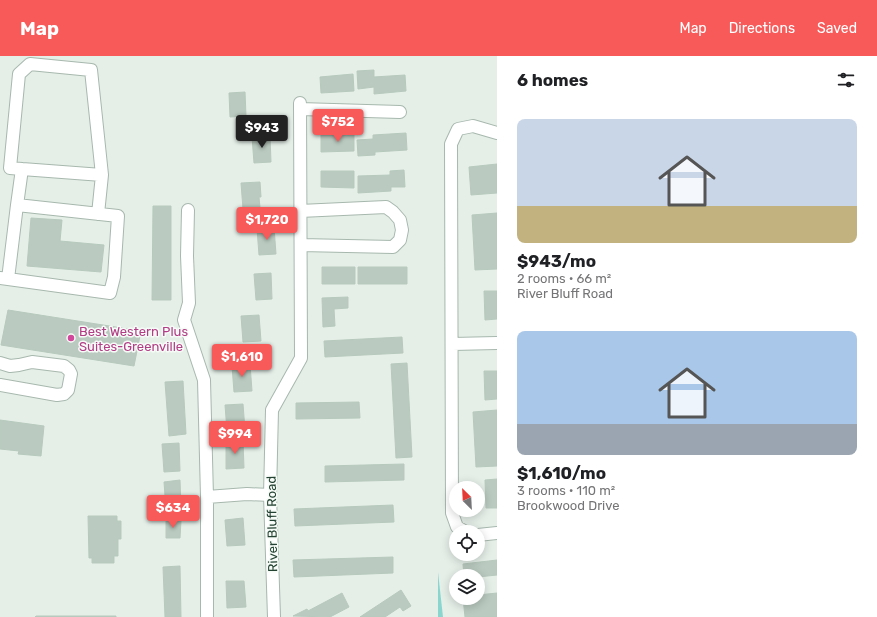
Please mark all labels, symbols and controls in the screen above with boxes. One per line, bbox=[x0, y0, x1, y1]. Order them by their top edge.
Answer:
text: Map bbox=[20, 17, 59, 40]
text: Map bbox=[680, 20, 707, 37]
text: Directions bbox=[729, 20, 795, 37]
text: Saved bbox=[817, 20, 857, 37]
icon: filters bbox=[835, 69, 857, 91]
text: 6 homes bbox=[517, 70, 588, 90]
pin: $752 bbox=[314, 109, 362, 143]
text: $752 bbox=[322, 114, 354, 129]
pin: $943 bbox=[238, 115, 286, 149]
text: $943 bbox=[245, 120, 279, 135]
icon: home bbox=[651, 145, 723, 217]
pin: $1,720 bbox=[234, 207, 300, 241]
text: $1,720 bbox=[245, 212, 289, 227]
text: $943/mo bbox=[517, 251, 596, 271]
text: 2 rooms · 66 m² bbox=[517, 271, 611, 286]
text: River Bluff Road bbox=[517, 286, 613, 301]
place label: Best Western Plus Suites-Greenville bbox=[79, 324, 188, 354]
marker: Best Western Plus Suites-Greenville bbox=[66, 333, 76, 343]
pin: $1,610 bbox=[209, 344, 275, 378]
text: $1,610 bbox=[221, 349, 263, 364]
icon: home bbox=[651, 357, 723, 429]
pin: $994 bbox=[211, 421, 259, 455]
text: $994 bbox=[218, 426, 252, 441]
text: $1,610/mo bbox=[517, 463, 606, 483]
street label: River Bluff Road bbox=[264, 476, 280, 572]
north arrow bbox=[449, 481, 485, 517]
map controls bbox=[449, 481, 485, 605]
text: 3 rooms · 110 m² bbox=[517, 483, 615, 498]
pin: $634 bbox=[149, 495, 197, 529]
text: Brookwood Drive bbox=[517, 498, 620, 513]
text: $634 bbox=[156, 500, 190, 515]
button: locate bbox=[449, 525, 485, 561]
button: layers bbox=[449, 569, 485, 605]

